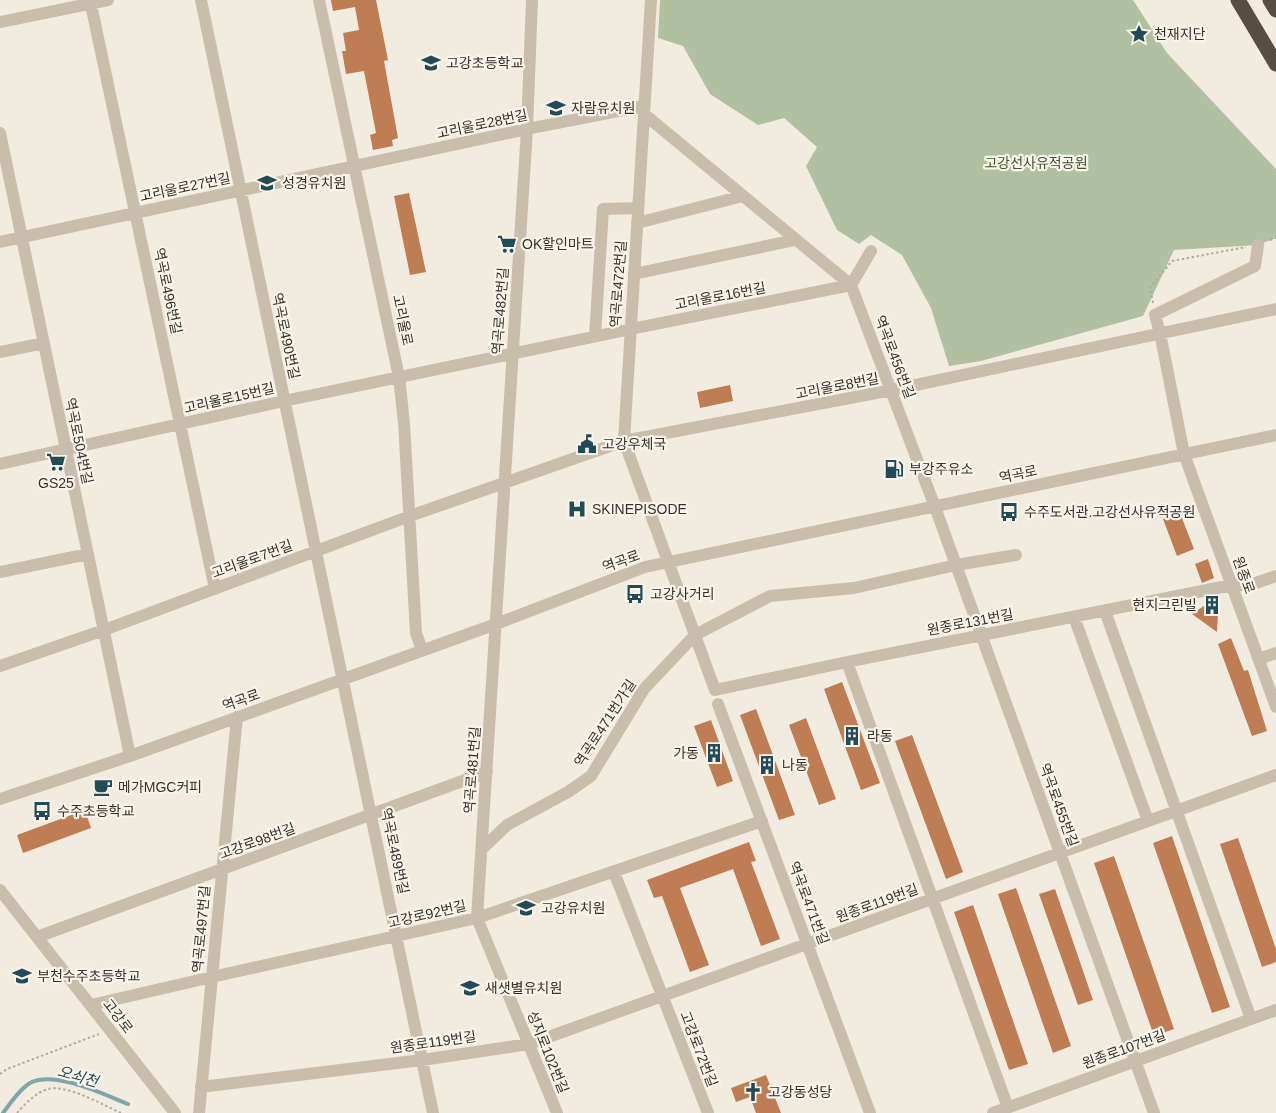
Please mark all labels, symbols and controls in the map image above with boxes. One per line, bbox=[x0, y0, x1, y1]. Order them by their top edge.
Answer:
place icon: 천재지단 bbox=[1128, 23, 1150, 45]
place label: 천재지단 bbox=[1154, 26, 1206, 42]
school or university icon: 고강초등학교 bbox=[420, 52, 442, 74]
place label: 고강초등학교 bbox=[446, 55, 523, 71]
school or university icon: 자람유치원 bbox=[545, 97, 567, 119]
place label: 자람유치원 bbox=[571, 100, 635, 116]
street label: 고리울로28번길 bbox=[435, 107, 529, 141]
park label: 고강선사유적공원 bbox=[984, 155, 1088, 171]
street label: 고리울로27번길 bbox=[138, 170, 232, 204]
school or university icon: 성경유치원 bbox=[256, 172, 278, 194]
place label: 성경유치원 bbox=[282, 175, 346, 191]
supermarket icon: OK할인마트 bbox=[496, 233, 518, 255]
place label: OK할인마트 bbox=[522, 236, 594, 252]
street label: 역곡로472번길 bbox=[607, 240, 629, 328]
street label: 역곡로496번길 bbox=[151, 246, 185, 336]
street label: 역곡로482번길 bbox=[489, 267, 511, 355]
street label: 고리울로16번길 bbox=[673, 279, 767, 313]
street label: 역곡로490번길 bbox=[269, 291, 303, 381]
street label: 고리울로 bbox=[390, 293, 416, 347]
street label: 역곡로456번길 bbox=[872, 313, 918, 401]
street label: 고리울로8번길 bbox=[794, 370, 880, 402]
street label: 고리울로15번길 bbox=[182, 380, 276, 416]
street label: 역곡로504번길 bbox=[62, 396, 96, 486]
public building icon: 고강우체국 bbox=[576, 433, 598, 455]
place label: 고강우체국 bbox=[602, 436, 667, 452]
supermarket icon: GS25 bbox=[45, 451, 67, 473]
fuel station icon: 부강주유소 bbox=[883, 458, 905, 480]
place label: 부강주유소 bbox=[909, 461, 974, 477]
street label: 역곡로 bbox=[997, 462, 1039, 486]
place label: GS25 bbox=[38, 475, 74, 491]
hospital icon: SKINEPISODE bbox=[566, 498, 588, 520]
place label: SKINEPISODE bbox=[592, 501, 687, 517]
bus stop icon: 수주도서관.고강선사유적공원 bbox=[998, 501, 1020, 523]
place label: 수주도서관.고강선사유적공원 bbox=[1024, 504, 1195, 520]
street label: 고리울로7번길 bbox=[209, 537, 295, 581]
street label: 역곡로 bbox=[600, 547, 642, 575]
street label: 원종로 bbox=[1230, 554, 1258, 596]
bus stop icon: 고강사거리 bbox=[624, 583, 646, 605]
place label: 고강사거리 bbox=[650, 586, 714, 602]
building icon: 현지그린빌 bbox=[1201, 594, 1223, 616]
place label: 현지그린빌 bbox=[1133, 597, 1197, 613]
street label: 원종로131번길 bbox=[925, 606, 1015, 638]
street label: 역곡로471번가길 bbox=[571, 676, 639, 770]
street label: 역곡로 bbox=[220, 686, 262, 714]
building icon: 라동 bbox=[841, 725, 863, 747]
street label: 역곡로481번길 bbox=[461, 726, 483, 814]
place label: 라동 bbox=[867, 728, 893, 744]
building icon: 가동 bbox=[703, 742, 725, 764]
place label: 가동 bbox=[673, 745, 699, 761]
building icon: 나동 bbox=[756, 754, 778, 776]
place label: 나동 bbox=[782, 757, 808, 773]
street label: 역곡로455번길 bbox=[1036, 761, 1082, 849]
cafe icon: 메가MGC커피 bbox=[92, 776, 114, 798]
place label: 메가MGC커피 bbox=[118, 779, 202, 795]
bus stop icon: 수주초등학교 bbox=[31, 800, 53, 822]
place label: 수주초등학교 bbox=[57, 803, 134, 819]
street label: 역곡로489번길 bbox=[378, 806, 412, 896]
street label: 고강로98번길 bbox=[217, 820, 297, 862]
street label: 역곡로471번길 bbox=[786, 859, 832, 947]
street label: 원종로119번길 bbox=[834, 881, 920, 925]
street label: 역곡로497번길 bbox=[189, 885, 213, 973]
street label: 고강로92번길 bbox=[386, 897, 468, 931]
school or university icon: 고강유치원 bbox=[515, 897, 537, 919]
place label: 고강유치원 bbox=[541, 900, 605, 916]
school or university icon: 부천수주초등학교 bbox=[11, 965, 33, 987]
place label: 부천수주초등학교 bbox=[37, 968, 140, 984]
school or university icon: 새샛별유치원 bbox=[459, 977, 481, 999]
place label: 새샛별유치원 bbox=[485, 980, 562, 996]
street label: 고강로 bbox=[100, 996, 136, 1036]
street label: 성지로102번길 bbox=[524, 1008, 572, 1096]
street label: 고강로72번길 bbox=[677, 1009, 721, 1089]
street label: 원종로107번길 bbox=[1080, 1026, 1168, 1072]
street label: 원종로119번길 bbox=[389, 1028, 477, 1056]
water label: 오쇠천 bbox=[56, 1062, 102, 1090]
church icon: 고강동성당 bbox=[742, 1081, 764, 1103]
place label: 고강동성당 bbox=[768, 1084, 833, 1100]

